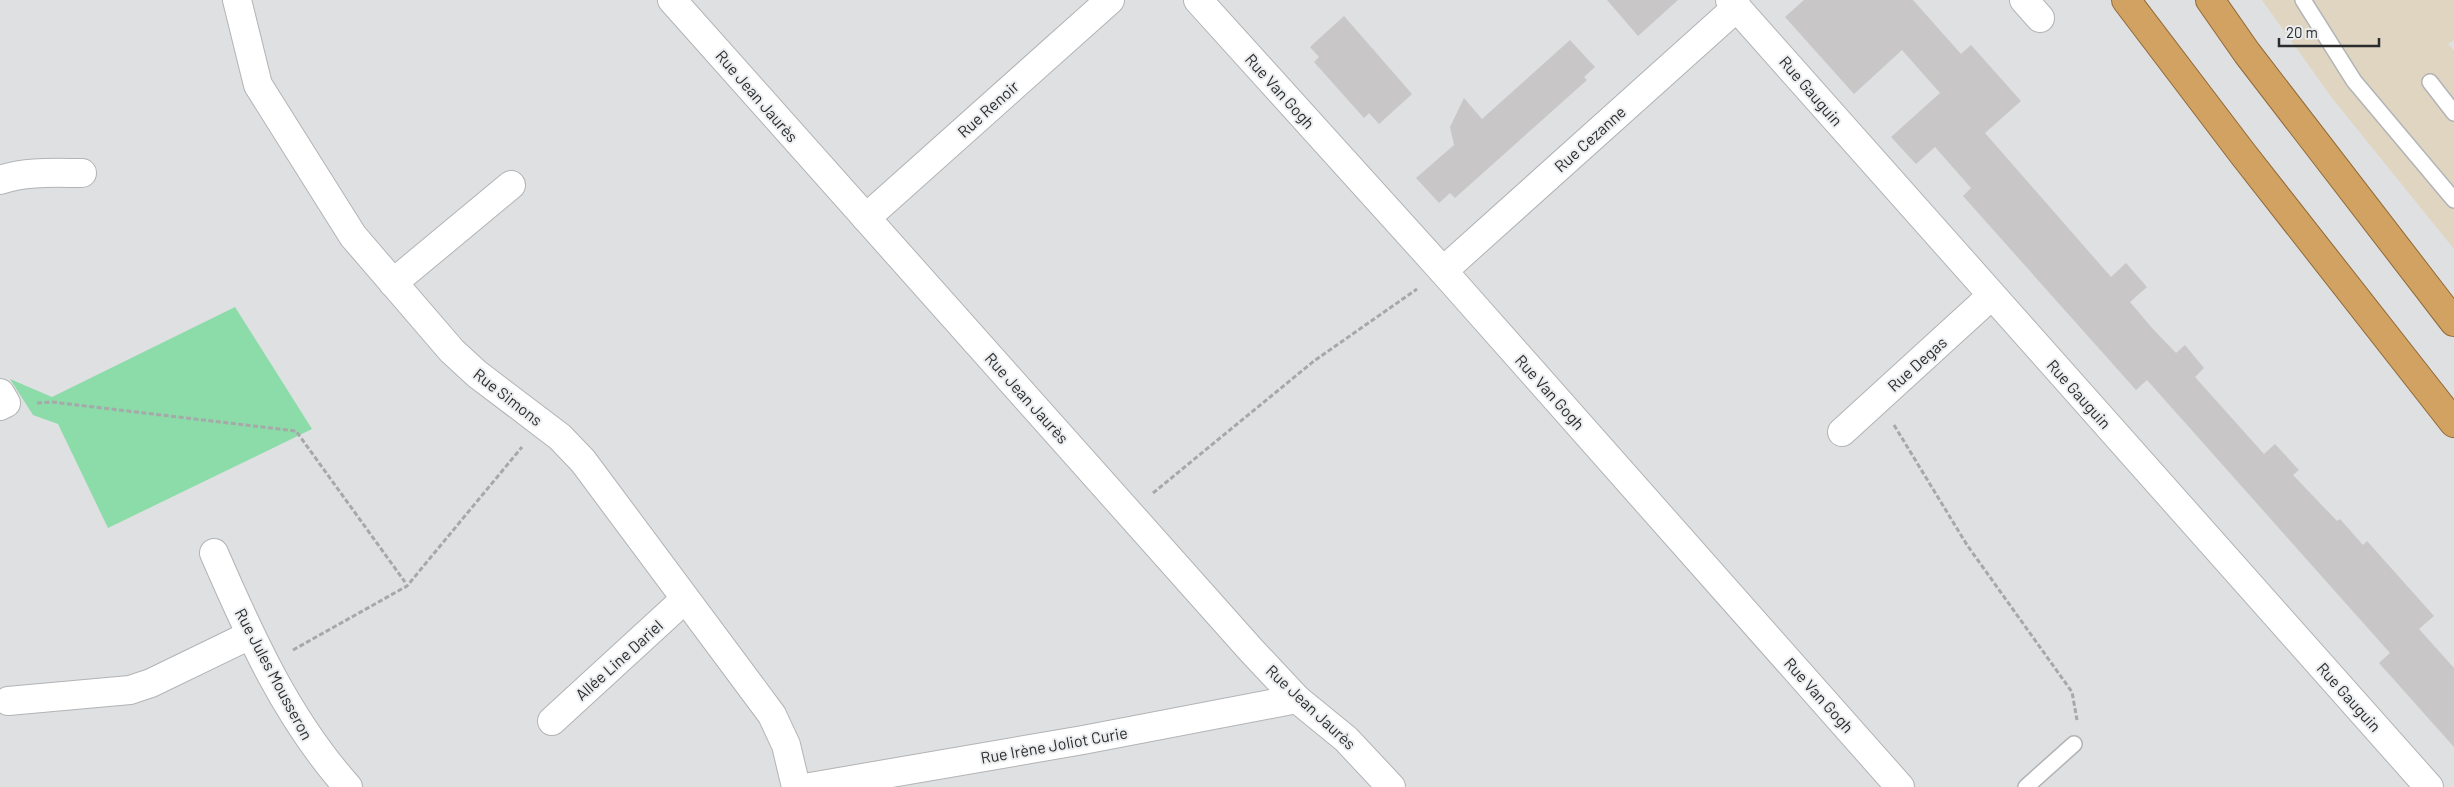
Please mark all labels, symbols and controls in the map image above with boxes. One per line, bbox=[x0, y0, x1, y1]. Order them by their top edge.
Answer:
scale bar bbox=[2279, 15, 2379, 47]
text: 20 m bbox=[2286, 23, 2318, 41]
street label: Rue Jean Jaurès bbox=[712, 46, 802, 146]
street label: Rue Van Gogh bbox=[1242, 49, 1319, 132]
street label: Rue Gauguin bbox=[1776, 52, 1847, 130]
street label: Rue Renoir bbox=[953, 76, 1022, 141]
street label: Rue Cezanne bbox=[1550, 102, 1629, 176]
street label: Rue Degas bbox=[1883, 332, 1950, 395]
street label: Rue Jean Jaurès bbox=[982, 348, 1073, 447]
street label: Rue Van Gogh bbox=[1512, 350, 1589, 433]
street label: Rue Gauguin bbox=[2043, 355, 2115, 432]
street label: Rue Simons bbox=[470, 364, 546, 429]
street label: Rue Jules Mousseron bbox=[232, 605, 317, 743]
street label: Allée Line Dariel bbox=[571, 615, 666, 704]
street label: Rue Van Gogh bbox=[1781, 653, 1858, 736]
street label: Rue Gauguin bbox=[2313, 658, 2385, 735]
street label: Rue Jean Jaurès bbox=[1263, 660, 1360, 753]
street label: Rue Irène Joliot Curie bbox=[979, 722, 1129, 767]

